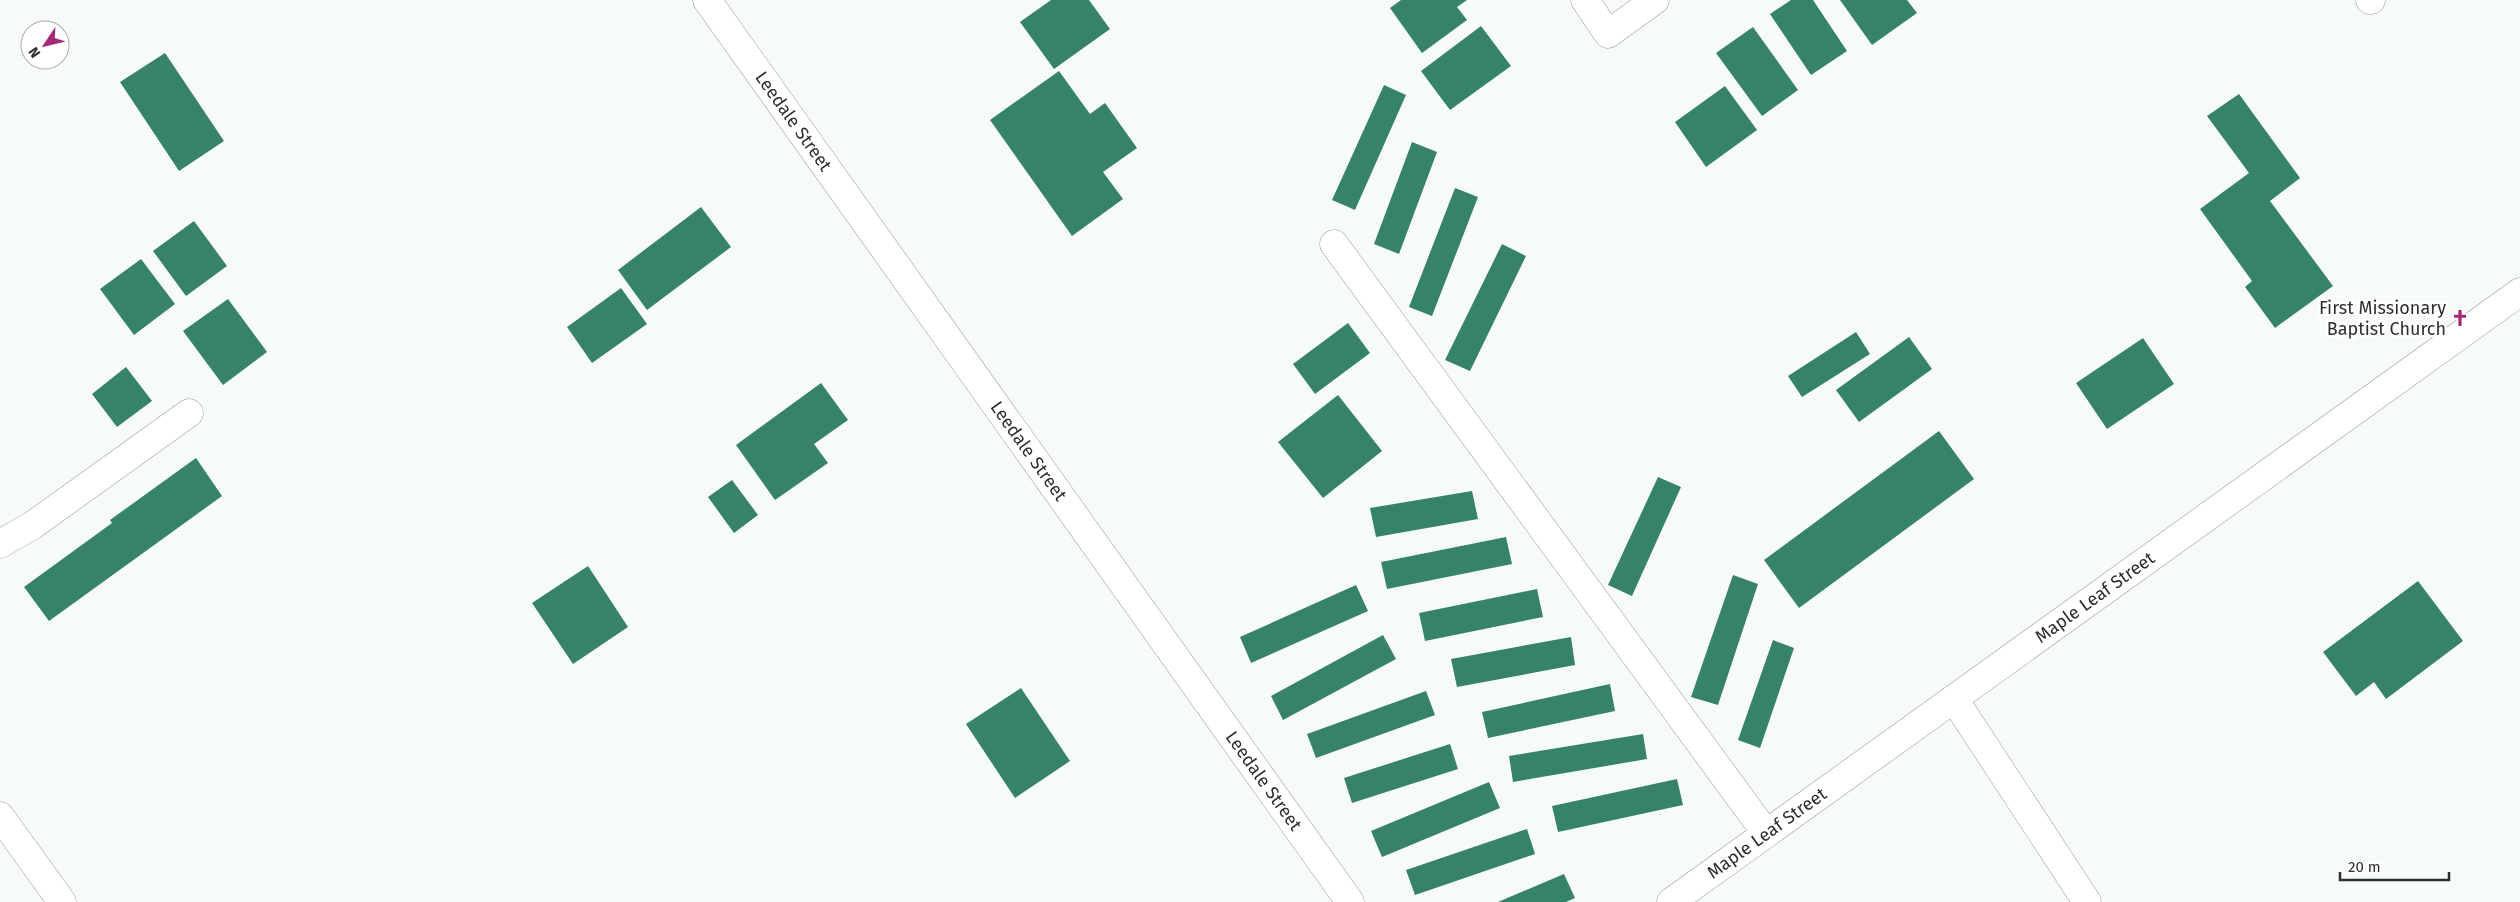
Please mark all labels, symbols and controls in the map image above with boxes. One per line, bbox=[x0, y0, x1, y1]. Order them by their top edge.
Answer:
north arrow bbox=[20, 20, 70, 70]
text: N bbox=[25, 43, 44, 61]
street label: Leedale Street bbox=[751, 67, 837, 176]
place label: First Missionary Baptist Church bbox=[2319, 297, 2446, 340]
church icon: First Missionary Baptist Church bbox=[2450, 308, 2470, 328]
street label: Leedale Street bbox=[986, 397, 1072, 506]
street label: Maple Leaf Street bbox=[2031, 547, 2159, 648]
street label: Leedale Street bbox=[1221, 727, 1307, 835]
street label: Maple Leaf Street bbox=[1703, 783, 1831, 883]
scale bar bbox=[2340, 850, 2449, 882]
text: 20 m bbox=[2348, 858, 2381, 876]

